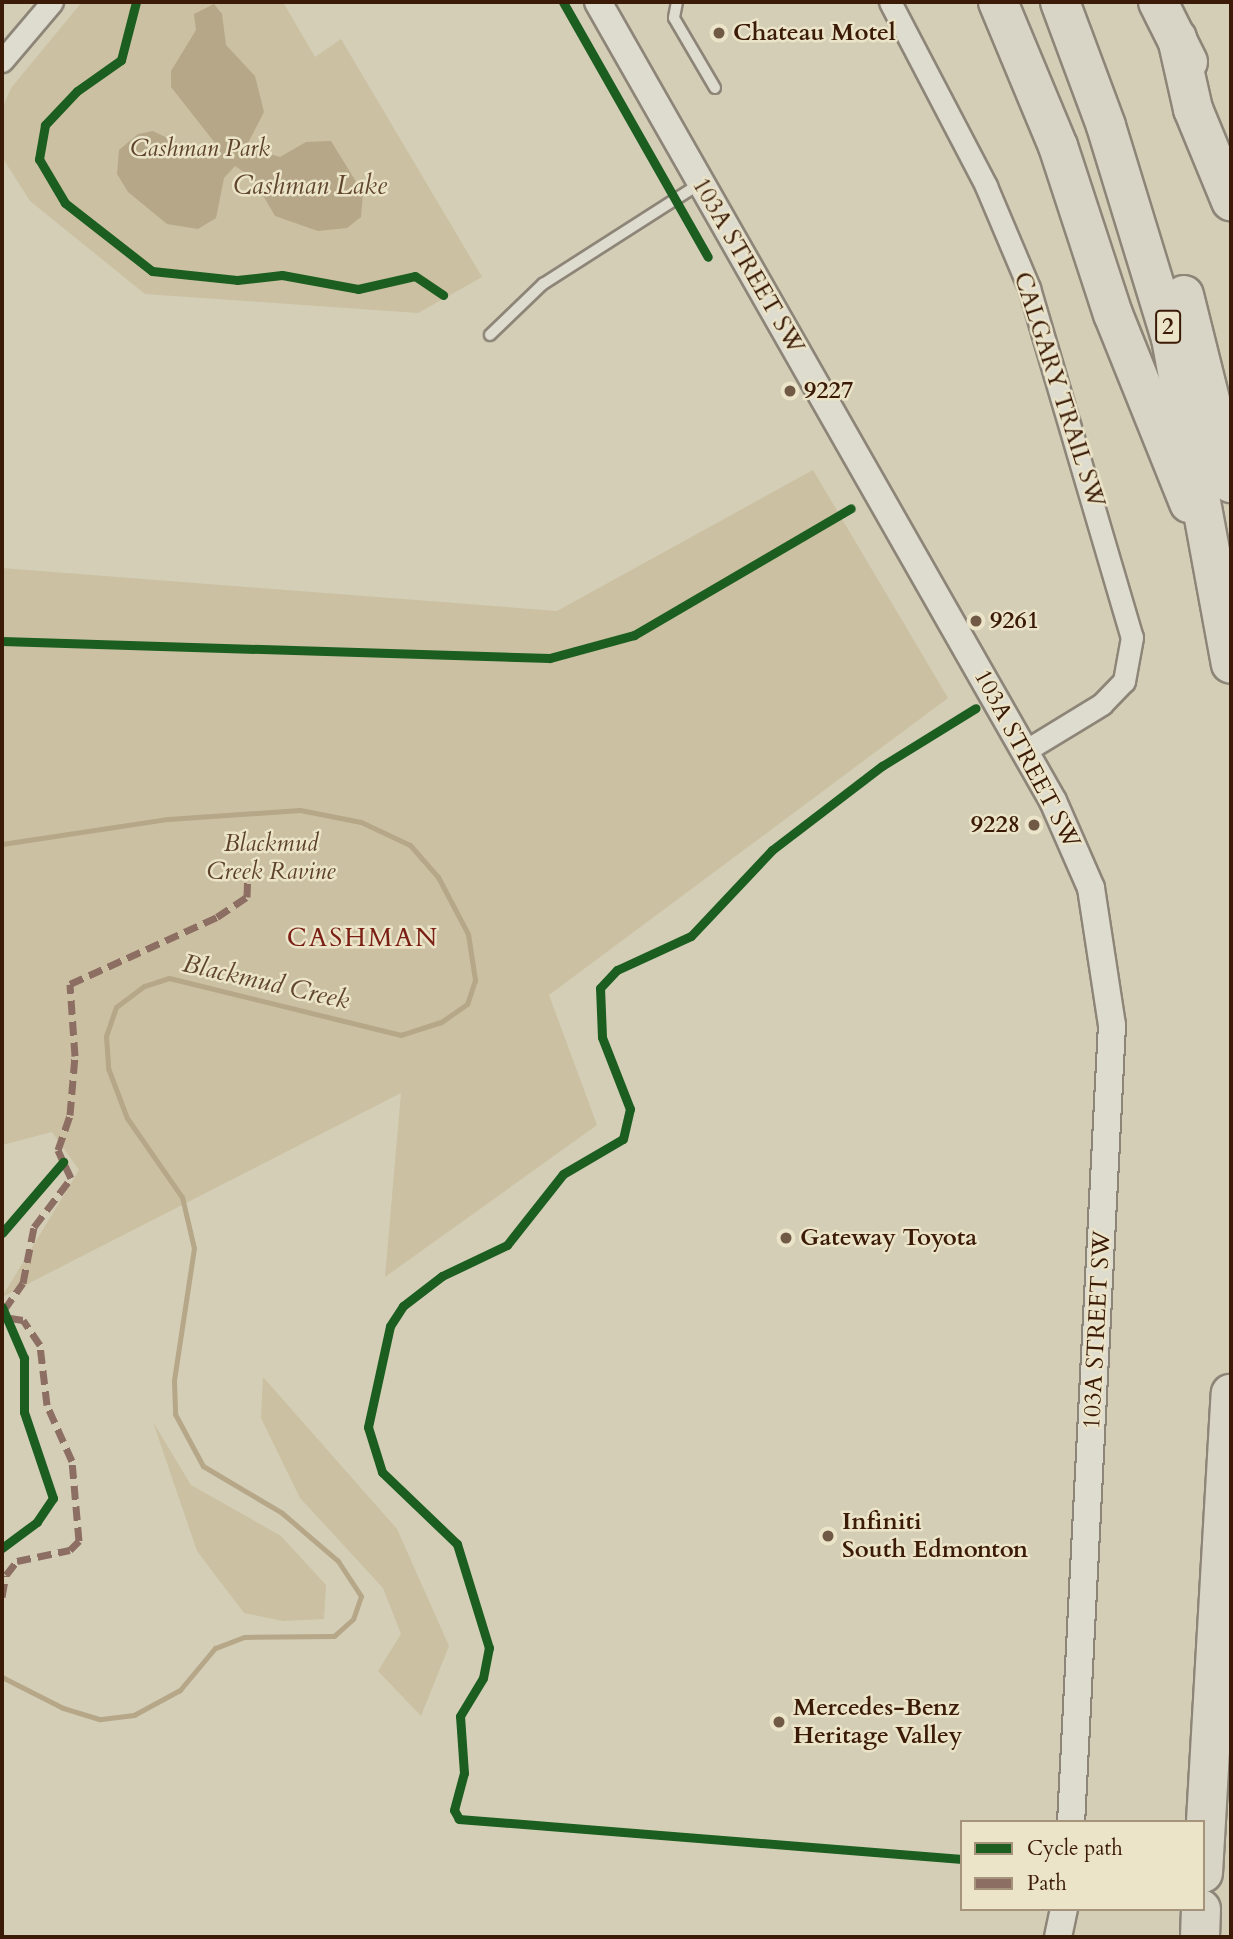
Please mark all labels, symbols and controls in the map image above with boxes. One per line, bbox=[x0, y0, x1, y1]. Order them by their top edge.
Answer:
place label: Chateau Motel bbox=[733, 19, 896, 47]
marker: Chateau Motel bbox=[711, 25, 727, 41]
park label: Cashman Park bbox=[130, 135, 270, 163]
water label: Cashman Lake bbox=[233, 170, 387, 202]
street label: 103A STREET SW bbox=[686, 173, 810, 359]
street label: CALGARY TRAIL SW bbox=[1007, 269, 1111, 511]
road number: 2 bbox=[1154, 308, 1182, 346]
place label: 9227 bbox=[804, 377, 853, 405]
marker: 9227 bbox=[782, 383, 798, 399]
place label: 9261 bbox=[990, 607, 1039, 635]
marker: 9261 bbox=[968, 613, 984, 629]
street label: 103A STREET SW bbox=[968, 664, 1086, 854]
place label: 9228 bbox=[971, 811, 1020, 839]
marker: 9228 bbox=[1026, 817, 1042, 833]
park label: Blackmud Creek Ravine bbox=[207, 830, 335, 886]
district label: CASHMAN bbox=[288, 922, 438, 954]
water label: Blackmud Creek bbox=[180, 948, 352, 1016]
place label: Gateway Toyota bbox=[800, 1224, 977, 1252]
marker: Gateway Toyota bbox=[778, 1230, 794, 1246]
street label: 103A STREET SW bbox=[1077, 1230, 1117, 1430]
place label: Infiniti South Edmonton bbox=[842, 1508, 1028, 1564]
marker: Infiniti South Edmonton bbox=[820, 1528, 836, 1544]
place label: Mercedes-Benz Heritage Valley bbox=[793, 1694, 962, 1750]
marker: Mercedes-Benz Heritage Valley bbox=[771, 1714, 787, 1730]
legend bbox=[960, 1820, 1205, 1911]
text: Cycle path bbox=[1027, 1834, 1123, 1863]
text: Path bbox=[1027, 1869, 1067, 1898]

